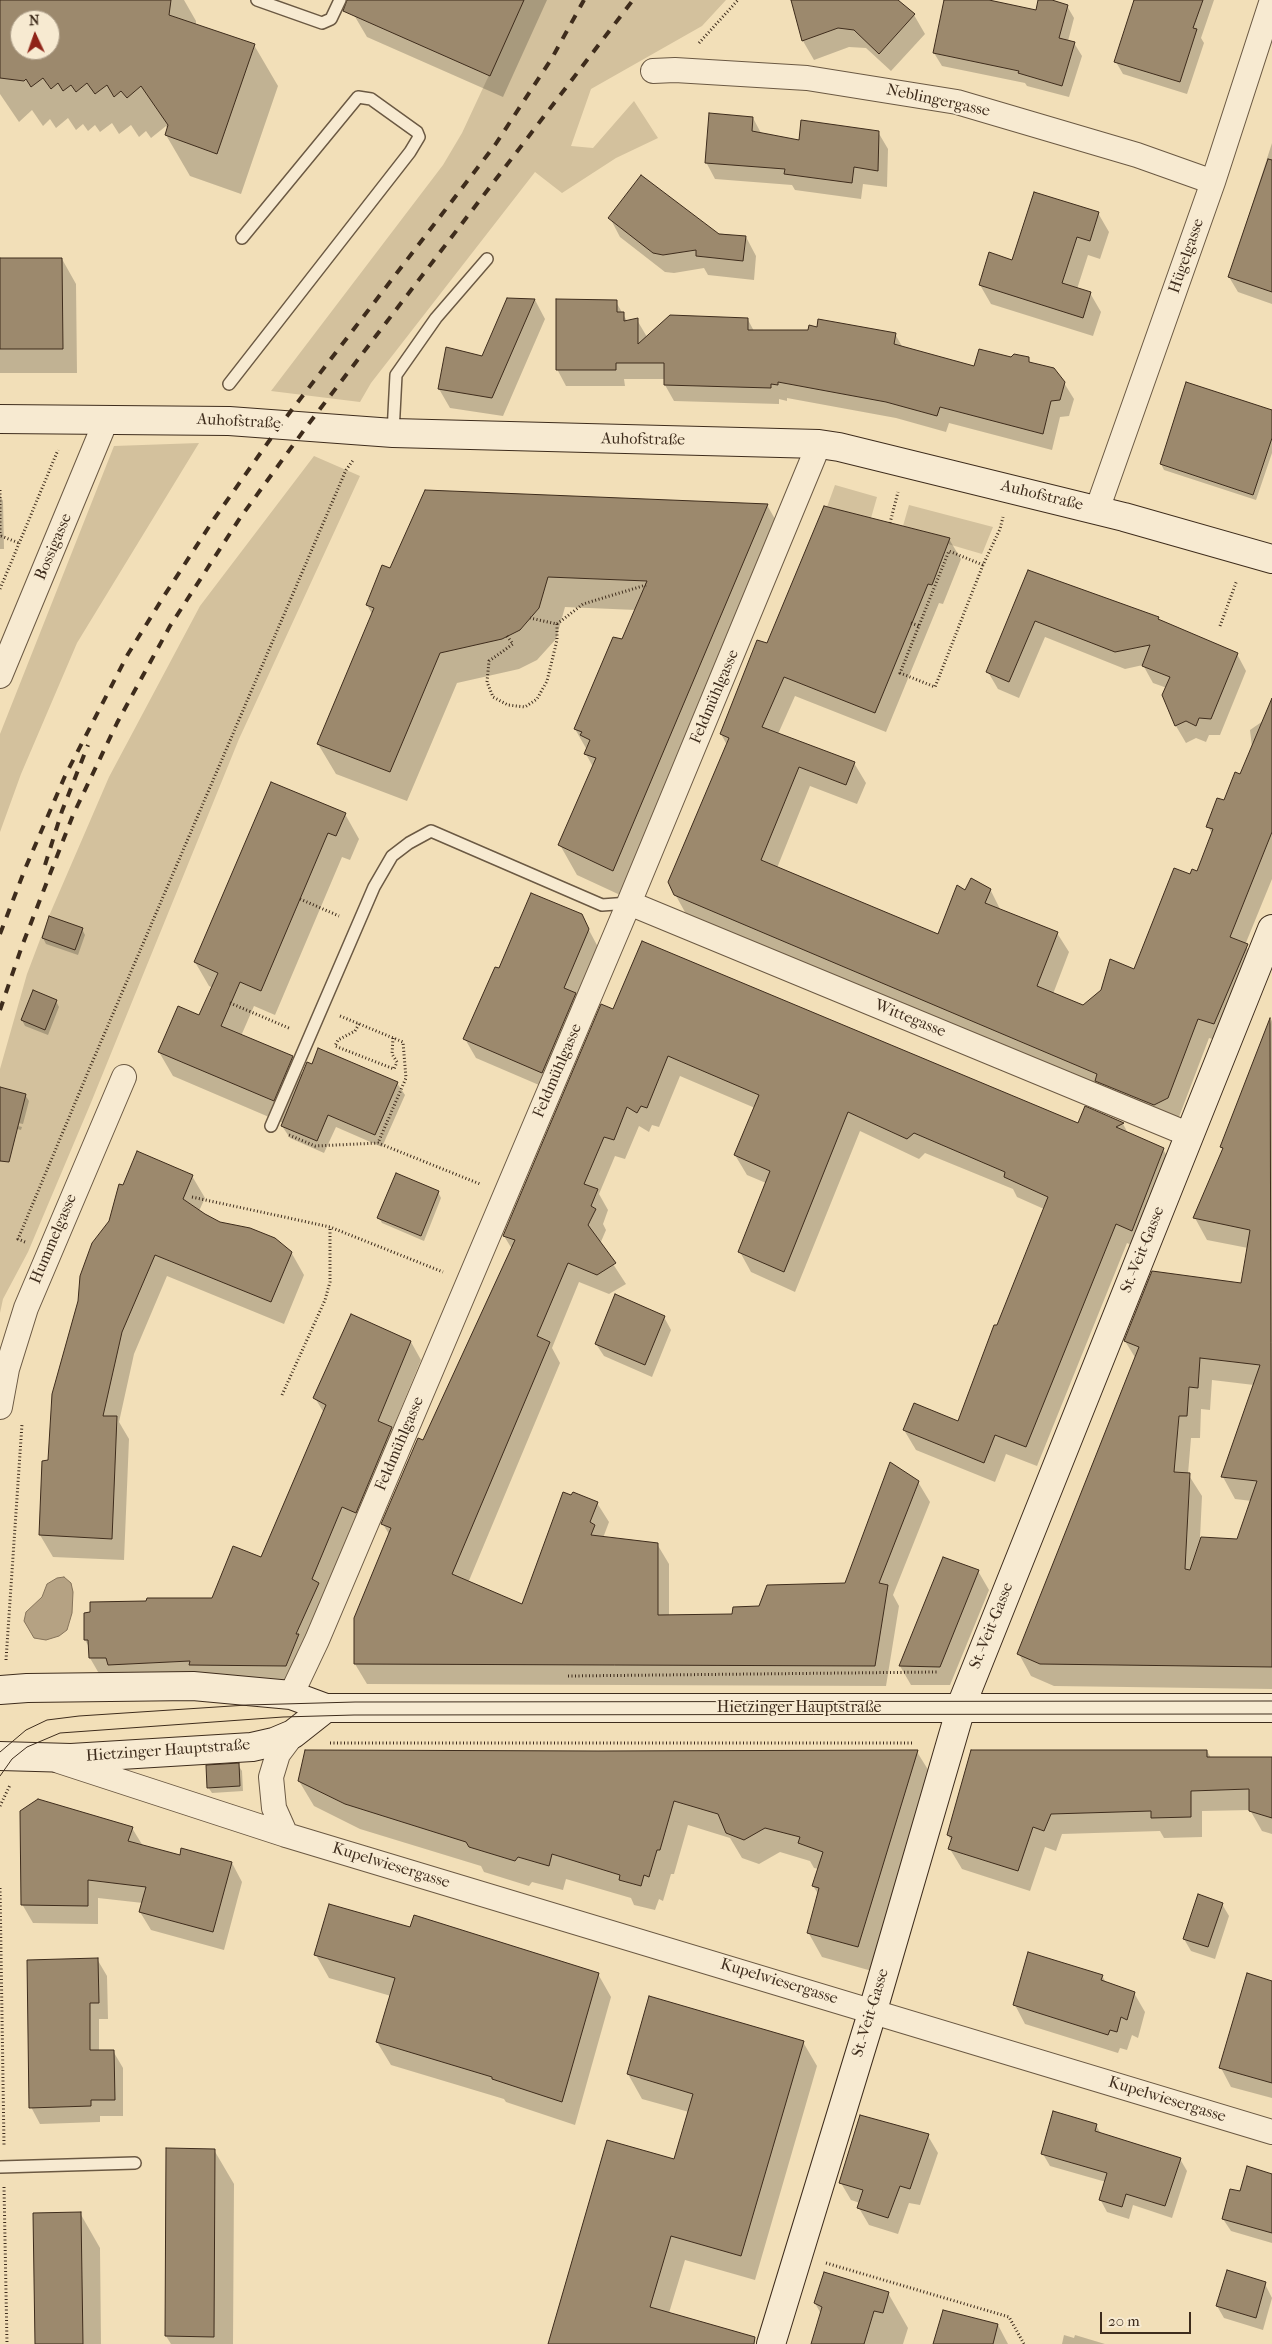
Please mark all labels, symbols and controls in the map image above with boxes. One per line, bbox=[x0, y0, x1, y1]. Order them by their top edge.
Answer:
north arrow bbox=[10, 10, 60, 60]
text: N bbox=[28, 12, 40, 29]
street label: Neblingergasse bbox=[884, 81, 992, 121]
street label: Hügelgasse bbox=[1165, 216, 1209, 296]
street label: Auhofstraße bbox=[197, 410, 281, 434]
street label: Auhofstraße bbox=[601, 430, 685, 450]
street label: Auhofstraße bbox=[999, 477, 1085, 515]
street label: Bossigasse bbox=[31, 511, 77, 583]
street label: Feldmühlgasse bbox=[687, 647, 743, 747]
street label: Wittegasse bbox=[872, 996, 948, 1042]
street label: Feldmühlgasse bbox=[530, 1021, 586, 1121]
street label: Hummelgasse bbox=[26, 1191, 82, 1287]
street label: St.-Veit-Gasse bbox=[1117, 1204, 1169, 1296]
street label: Feldmühlgasse bbox=[372, 1394, 428, 1494]
street label: St.-Veit-Gasse bbox=[966, 1580, 1018, 1672]
street label: Hietzinger Hauptstraße bbox=[717, 1698, 881, 1718]
street label: Hietzinger Hauptstraße bbox=[85, 1736, 251, 1766]
street label: Kupelwiesergasse bbox=[330, 1839, 452, 1893]
street label: Kupelwiesergasse bbox=[718, 1955, 840, 2009]
street label: St.-Veit-Gasse bbox=[848, 1966, 894, 2060]
street label: Kupelwiesergasse bbox=[1106, 2073, 1228, 2127]
scale bar bbox=[1102, 2302, 1193, 2334]
text: 20 m bbox=[1108, 2312, 1140, 2330]

